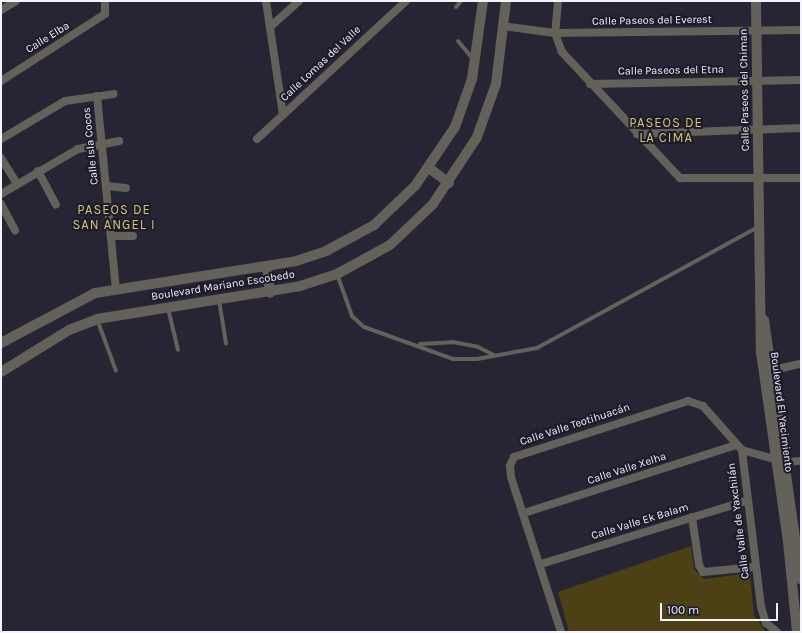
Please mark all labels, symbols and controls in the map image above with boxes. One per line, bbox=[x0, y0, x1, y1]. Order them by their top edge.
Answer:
street label: Calle Paseos del Everest bbox=[592, 13, 712, 29]
street label: Calle Elba bbox=[24, 19, 72, 57]
street label: Calle Lomas del Valle bbox=[278, 23, 364, 105]
street label: Calle Paseos del Chiman bbox=[737, 29, 753, 151]
street label: Calle Paseos del Etna bbox=[618, 63, 724, 79]
street label: Calle Isla Cocos bbox=[80, 106, 102, 186]
district label: PASEOS DE LA CIMA bbox=[629, 116, 703, 147]
district label: PASEOS DE SAN ANGEL I bbox=[72, 203, 156, 234]
street label: Boulevard Mariano Escobedo bbox=[150, 268, 296, 304]
street label: Boulevard El Yacimiento bbox=[767, 351, 795, 473]
street label: Calle Valle Teotihuacán bbox=[518, 401, 632, 449]
street label: Calle Valle Xelha bbox=[586, 450, 668, 488]
street label: Calle Valle de Yaxchilán bbox=[725, 462, 753, 580]
street label: Calle Valle Ek Balam bbox=[590, 501, 690, 543]
scale bar bbox=[662, 595, 780, 621]
text: 100 m bbox=[667, 603, 699, 617]

